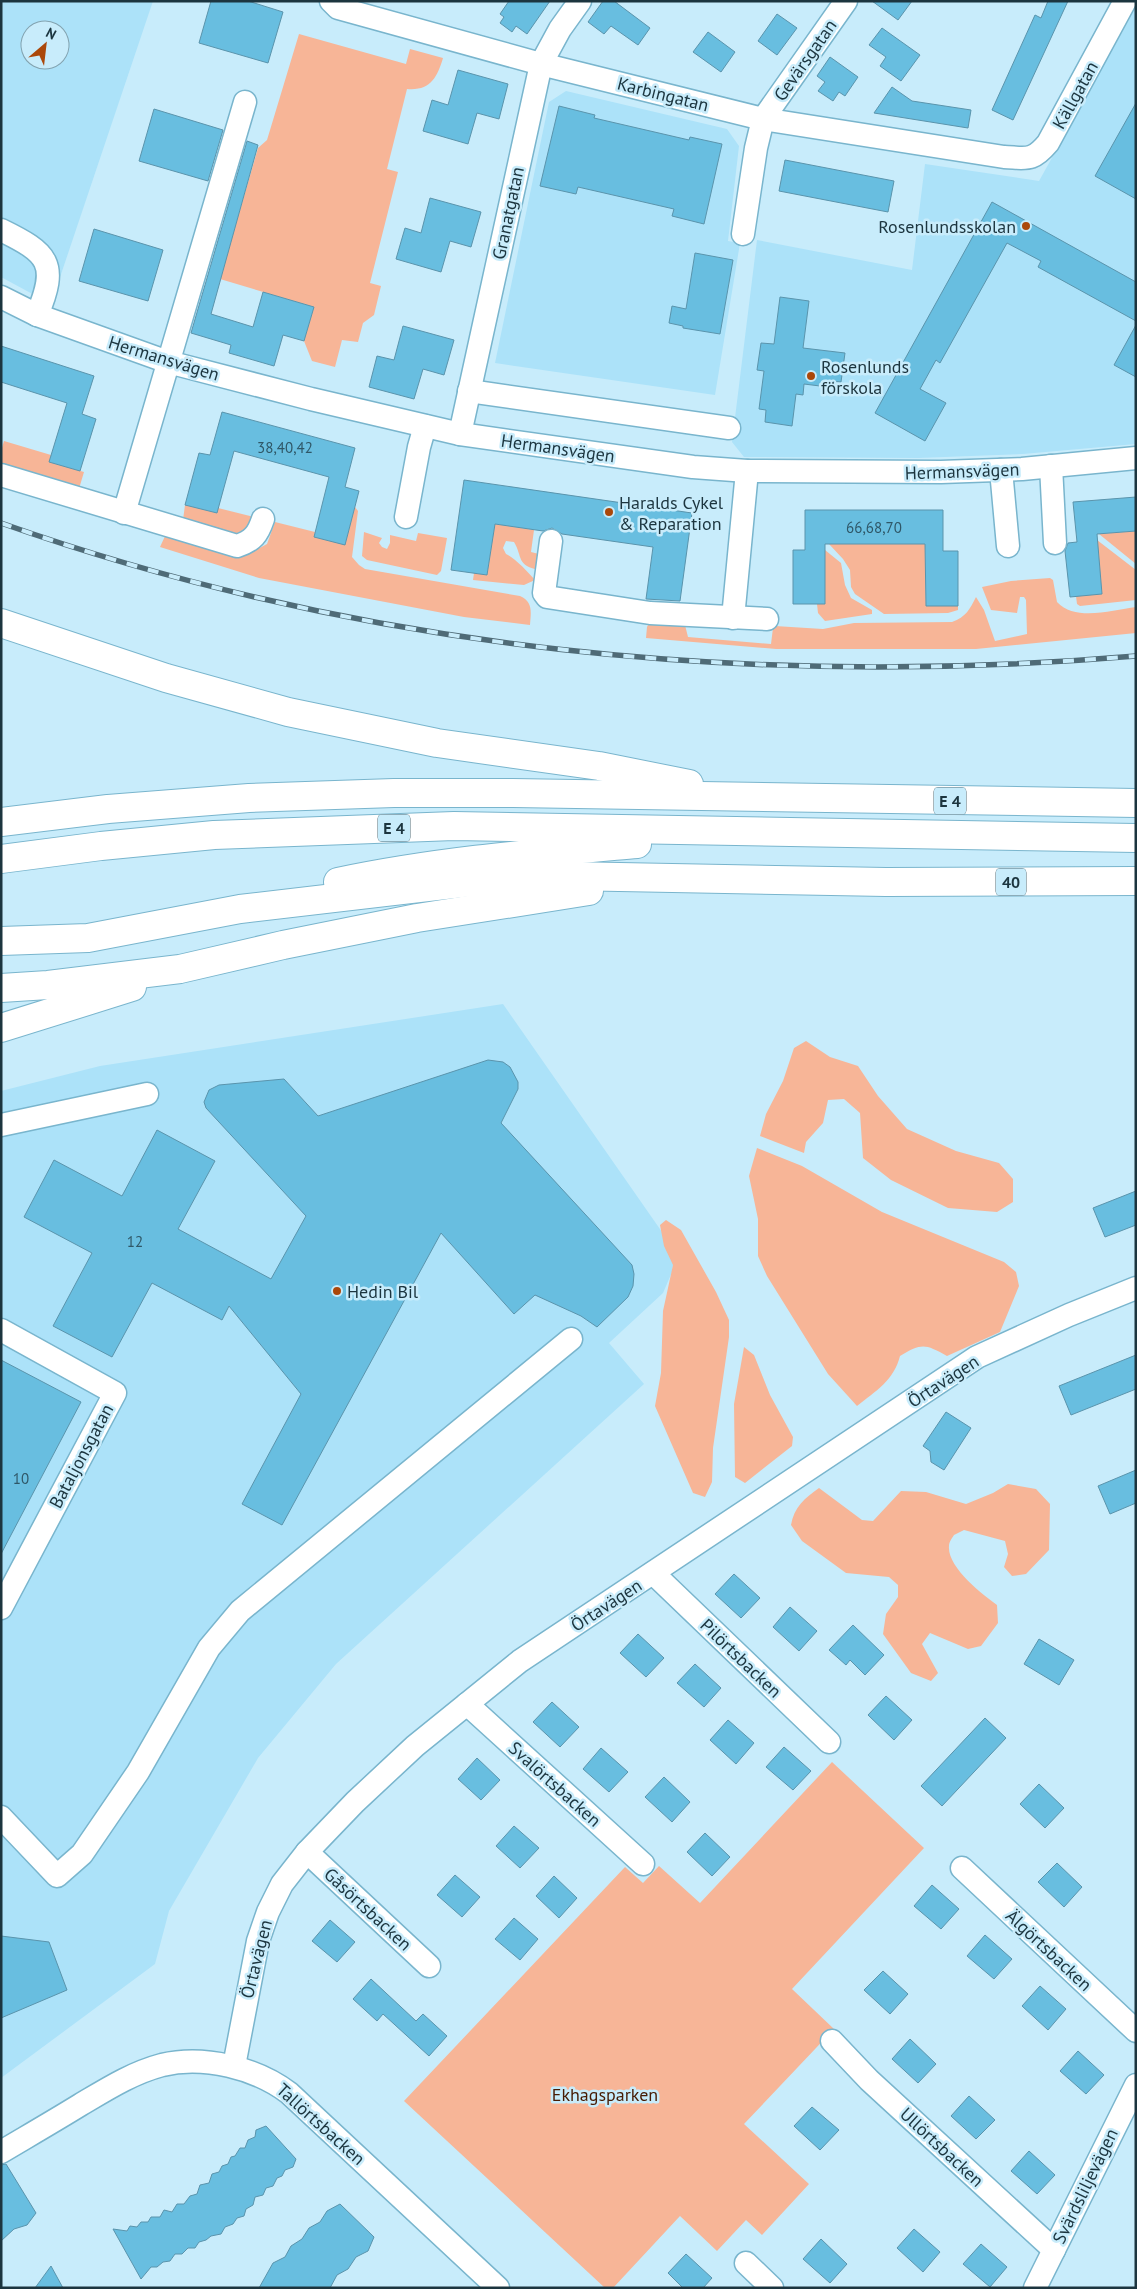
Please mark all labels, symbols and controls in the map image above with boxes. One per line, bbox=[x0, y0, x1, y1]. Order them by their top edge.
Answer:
street label: Gevärsgatan bbox=[768, 15, 842, 105]
north arrow bbox=[20, 20, 70, 70]
text: N bbox=[43, 23, 59, 44]
street label: Källgatan bbox=[1047, 57, 1103, 133]
street label: Karbingatan bbox=[615, 72, 711, 116]
street label: Granatgatan bbox=[487, 165, 529, 261]
place label: Rosenlundsskolan bbox=[878, 215, 1016, 238]
marker: Rosenlundsskolan bbox=[1020, 220, 1032, 232]
street label: Hermansvägen bbox=[106, 330, 222, 386]
place label: Rosenlunds förskola bbox=[821, 355, 909, 399]
marker: Rosenlunds förskola bbox=[805, 370, 817, 382]
street label: Hermansvägen bbox=[500, 429, 616, 467]
house number: 38,40,42 bbox=[257, 438, 313, 457]
street label: Hermansvägen bbox=[904, 458, 1020, 484]
place label: Haralds Cykel & Reparation bbox=[619, 491, 724, 535]
marker: Haralds Cykel & Reparation bbox=[603, 506, 615, 518]
house number: 66,68,70 bbox=[846, 518, 902, 537]
road number: E 4 bbox=[934, 788, 966, 814]
road number: E 4 bbox=[378, 814, 410, 841]
road number: 40 bbox=[996, 869, 1026, 896]
house number: 12 bbox=[127, 1232, 143, 1251]
place label: Hedin Bil bbox=[347, 1280, 419, 1303]
marker: Hedin Bil bbox=[331, 1285, 343, 1297]
street label: Örtavägen bbox=[903, 1349, 983, 1413]
street label: Bataljonsgatan bbox=[44, 1400, 118, 1512]
house number: 10 bbox=[13, 1469, 29, 1488]
street label: Örtavägen bbox=[566, 1573, 646, 1637]
street label: Pilörtsbacken bbox=[695, 1614, 787, 1702]
street label: Svalörtsbacken bbox=[504, 1736, 606, 1832]
street label: Gåsörtsbacken bbox=[319, 1863, 417, 1955]
street label: Älgörtsbacken bbox=[1001, 1904, 1097, 1996]
street label: Örtavägen bbox=[235, 1917, 277, 2001]
street label: Tallörtsbacken bbox=[272, 2078, 370, 2170]
park label: Ekhagsparken bbox=[552, 2083, 658, 2106]
street label: Ullörtsbacken bbox=[895, 2102, 989, 2192]
street label: Svärdsliljevägen bbox=[1047, 2124, 1123, 2248]

